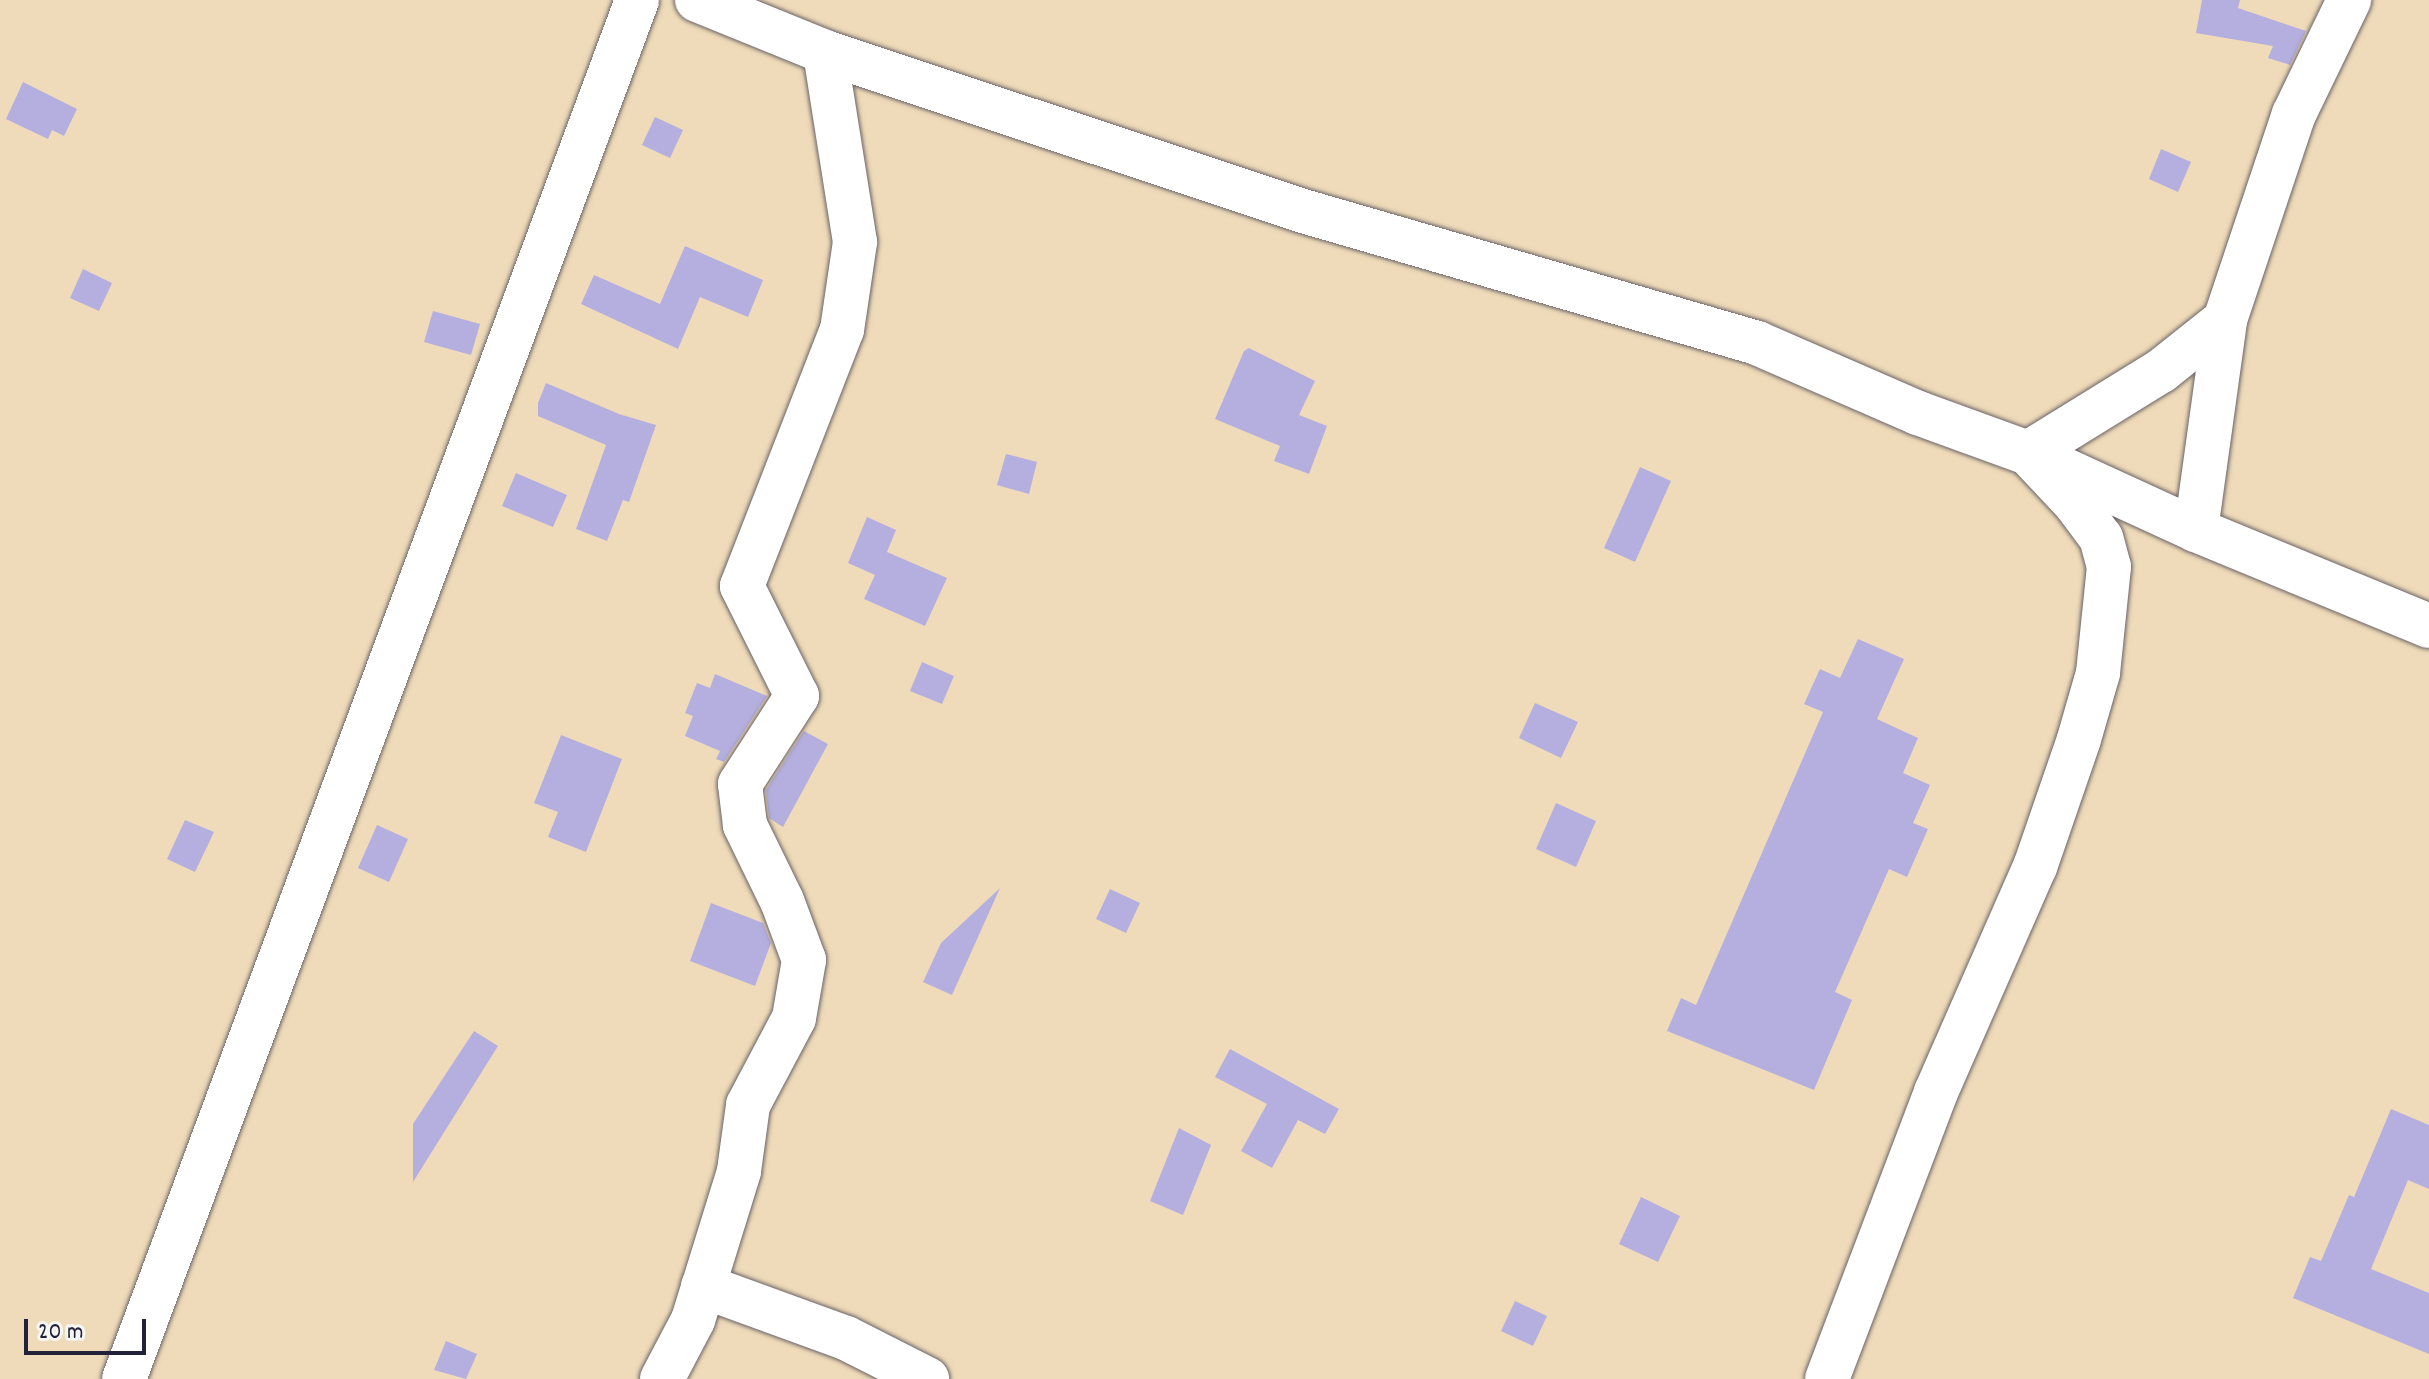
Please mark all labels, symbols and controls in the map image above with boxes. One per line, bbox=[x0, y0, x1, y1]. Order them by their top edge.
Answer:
scale bar bbox=[28, 1303, 150, 1353]
text: 20 m bbox=[38, 1316, 84, 1350]

